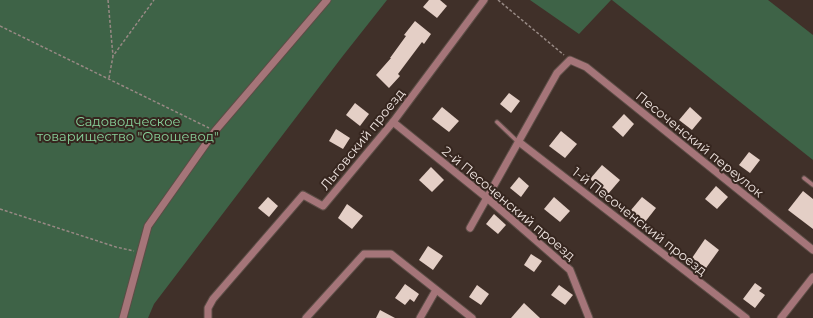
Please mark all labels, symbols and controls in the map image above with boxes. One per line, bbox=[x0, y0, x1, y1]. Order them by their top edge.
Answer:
street label: Льговский проезд bbox=[316, 85, 408, 193]
street label: Песоченский переулок bbox=[633, 88, 767, 201]
park label: Садоводческое товарищество "Овощевод" bbox=[37, 113, 219, 144]
street label: 2-й Песоченский проезд bbox=[439, 143, 579, 263]
street label: 1-й Песоченский проезд bbox=[570, 163, 710, 279]

